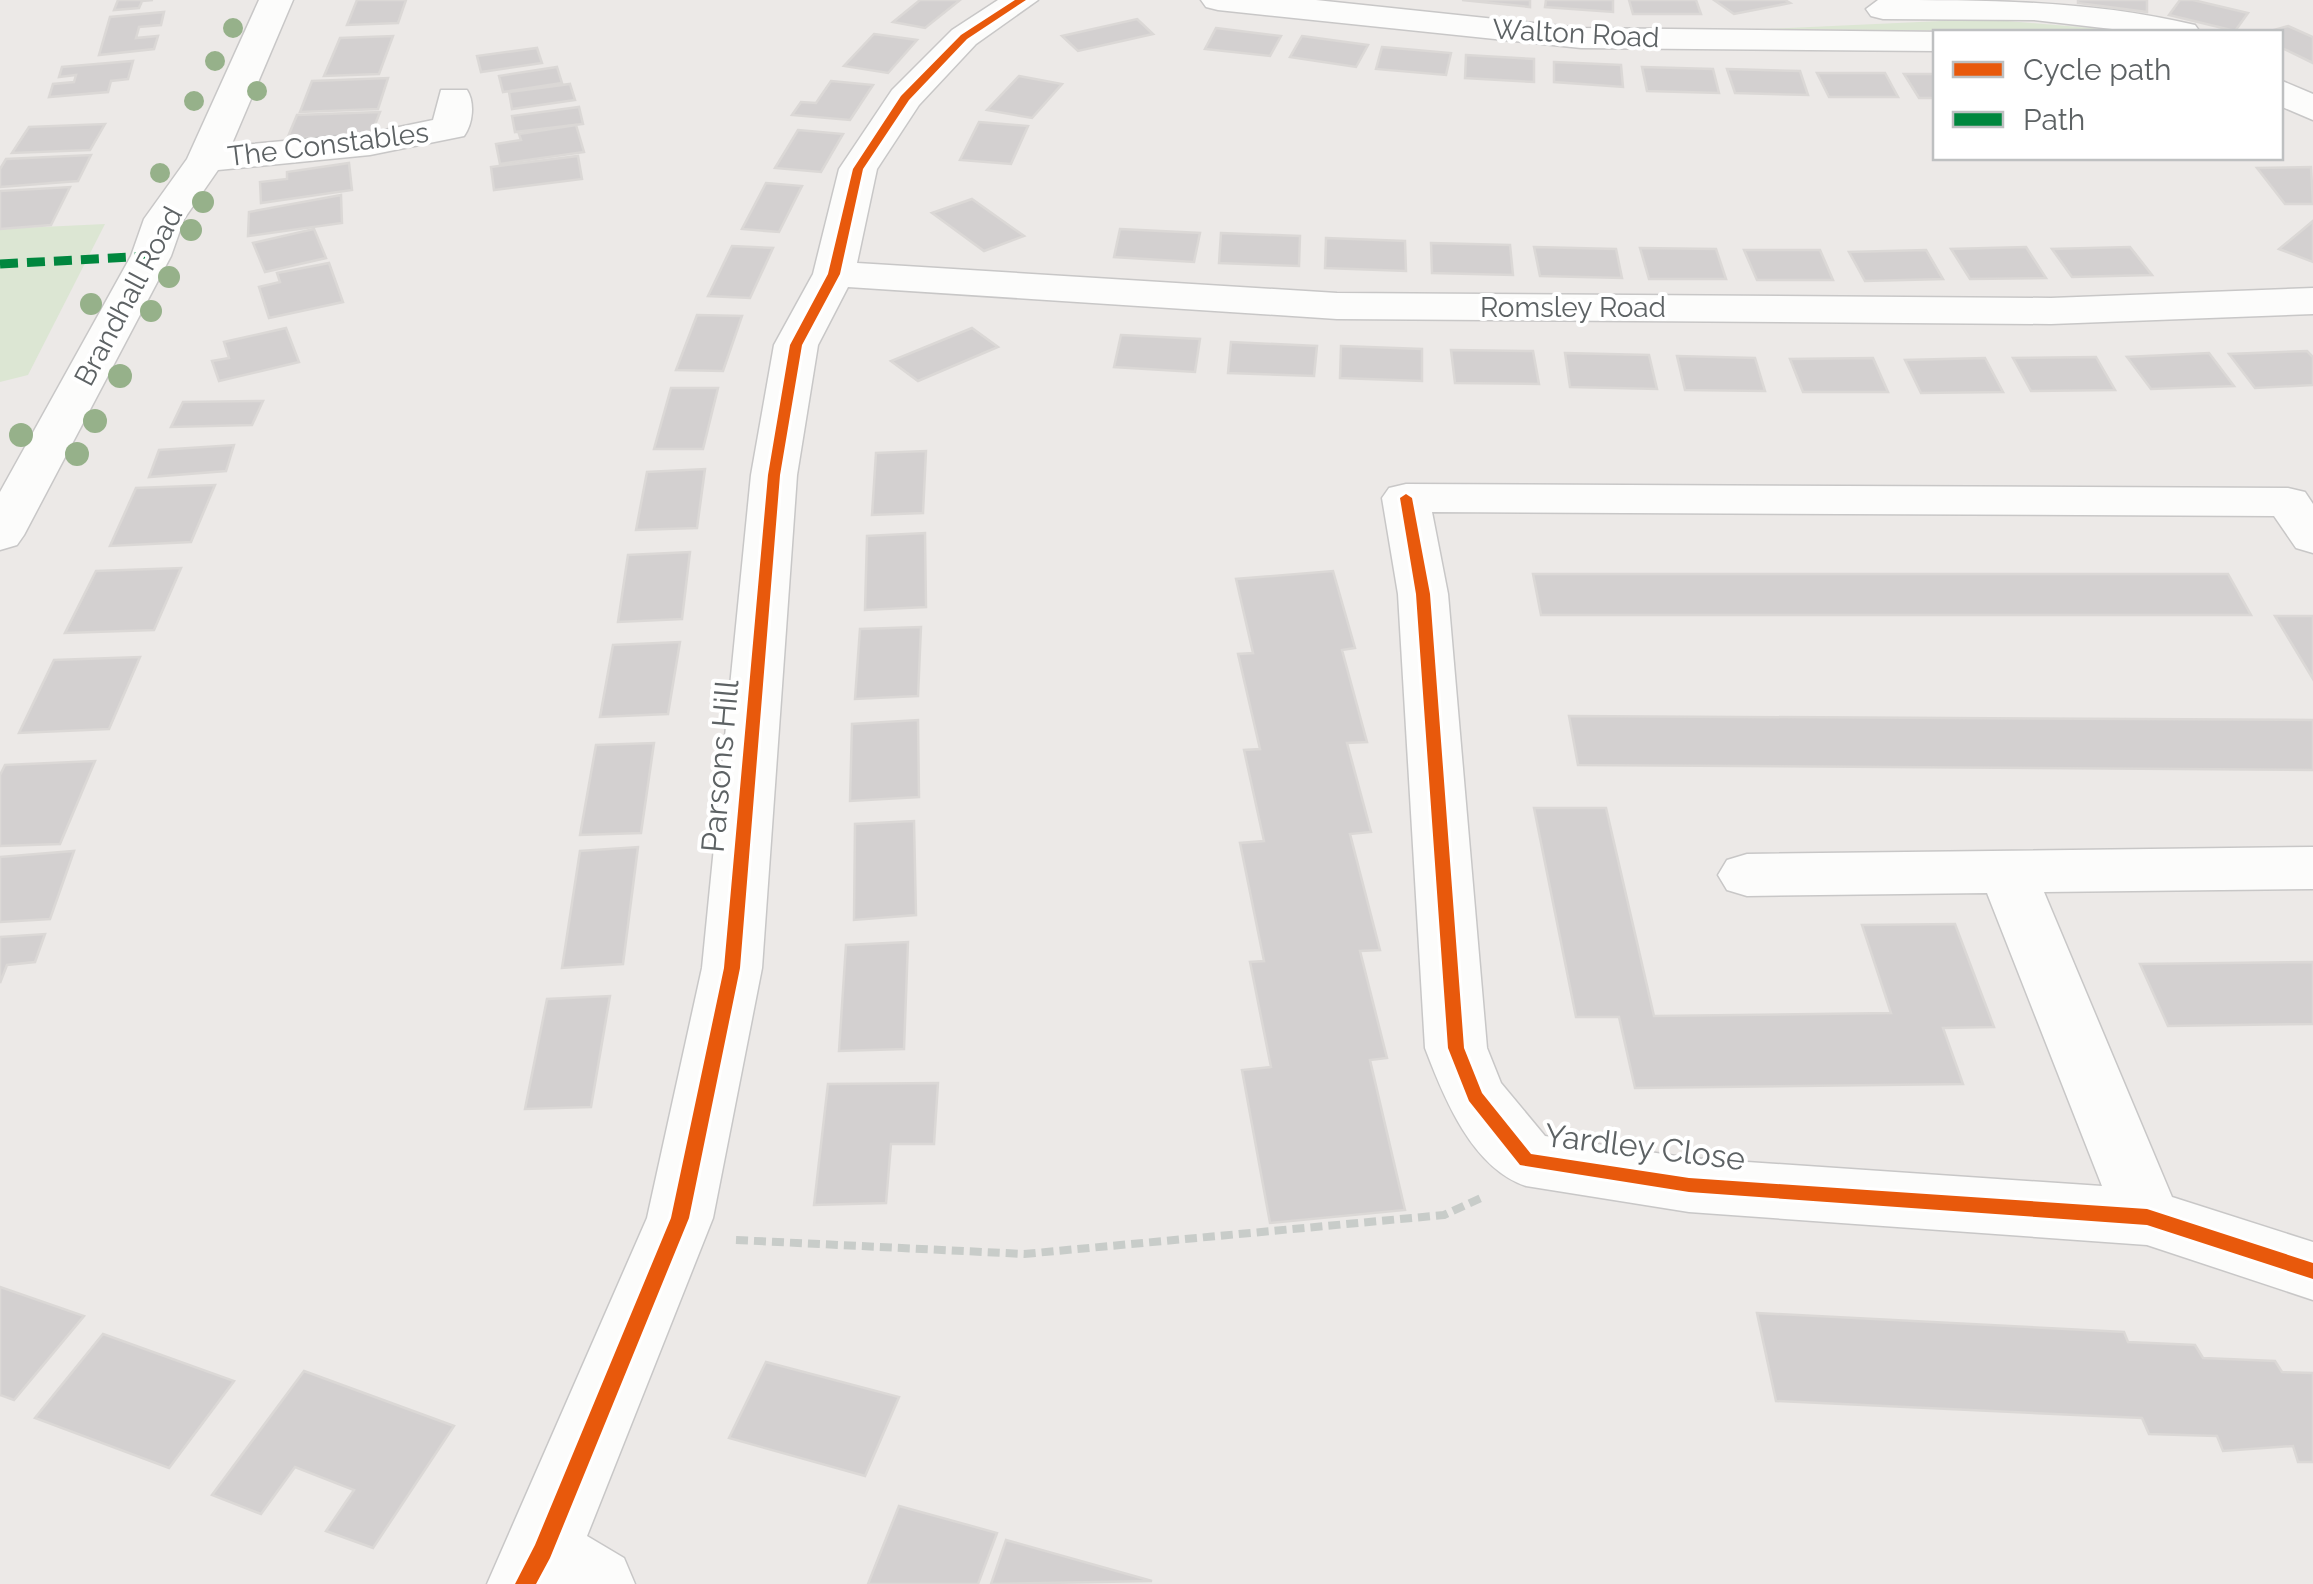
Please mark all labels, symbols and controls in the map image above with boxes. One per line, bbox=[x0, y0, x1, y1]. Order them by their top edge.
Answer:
street label: Walton Road bbox=[1492, 13, 1660, 54]
legend bbox=[1933, 30, 2283, 160]
text: Cycle path bbox=[2023, 52, 2171, 87]
text: Path bbox=[2023, 102, 2085, 137]
street label: The Constables bbox=[226, 116, 430, 173]
street label: Brandhall Road bbox=[67, 201, 189, 391]
street label: Romsley Road bbox=[1480, 291, 1666, 324]
street label: Parsons Hill bbox=[694, 678, 746, 854]
street label: Yardley Close bbox=[1543, 1116, 1747, 1177]

